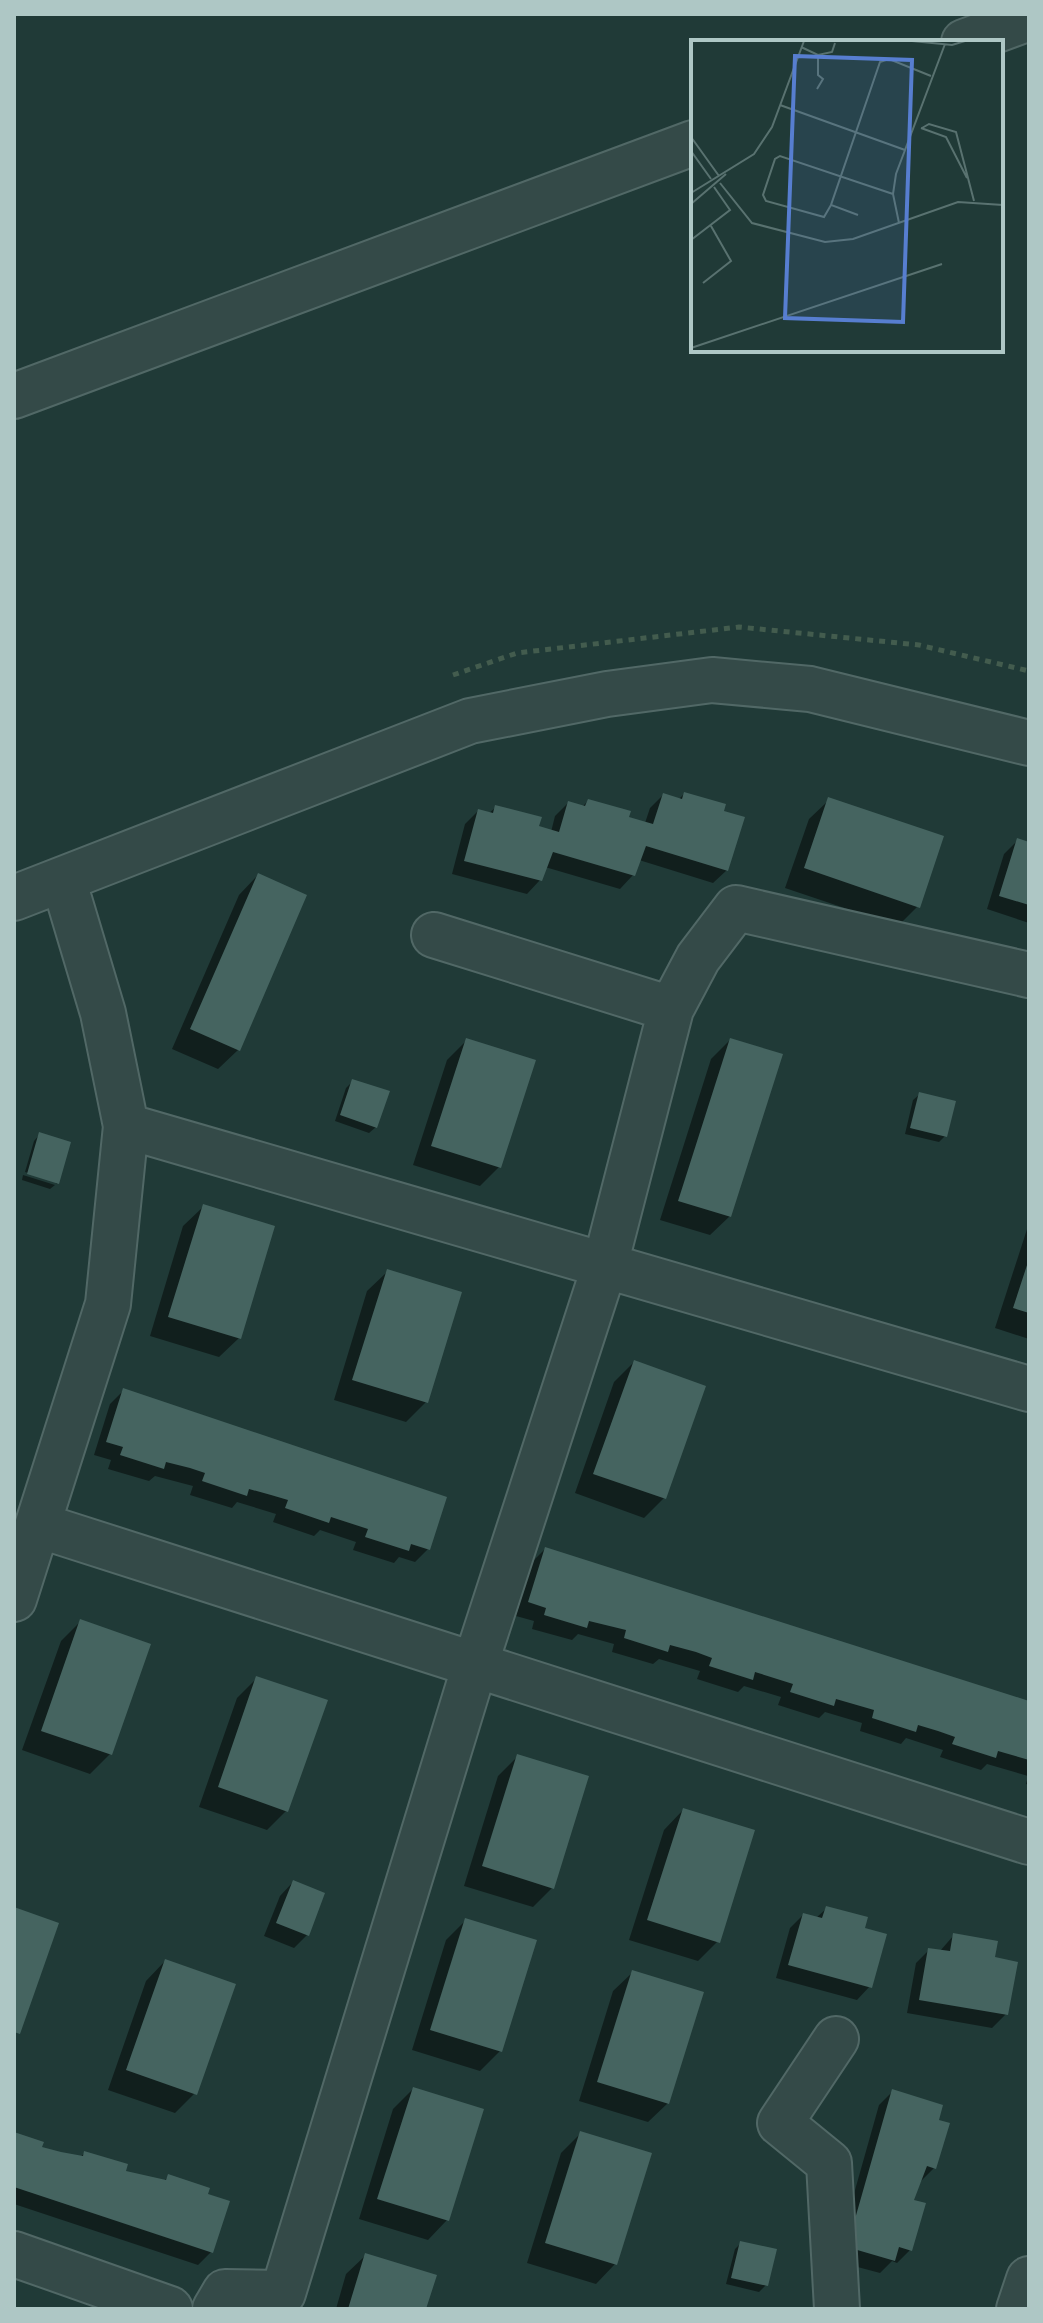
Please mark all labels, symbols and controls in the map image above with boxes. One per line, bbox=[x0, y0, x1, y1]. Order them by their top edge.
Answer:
inset map bbox=[691, 40, 1003, 352]

